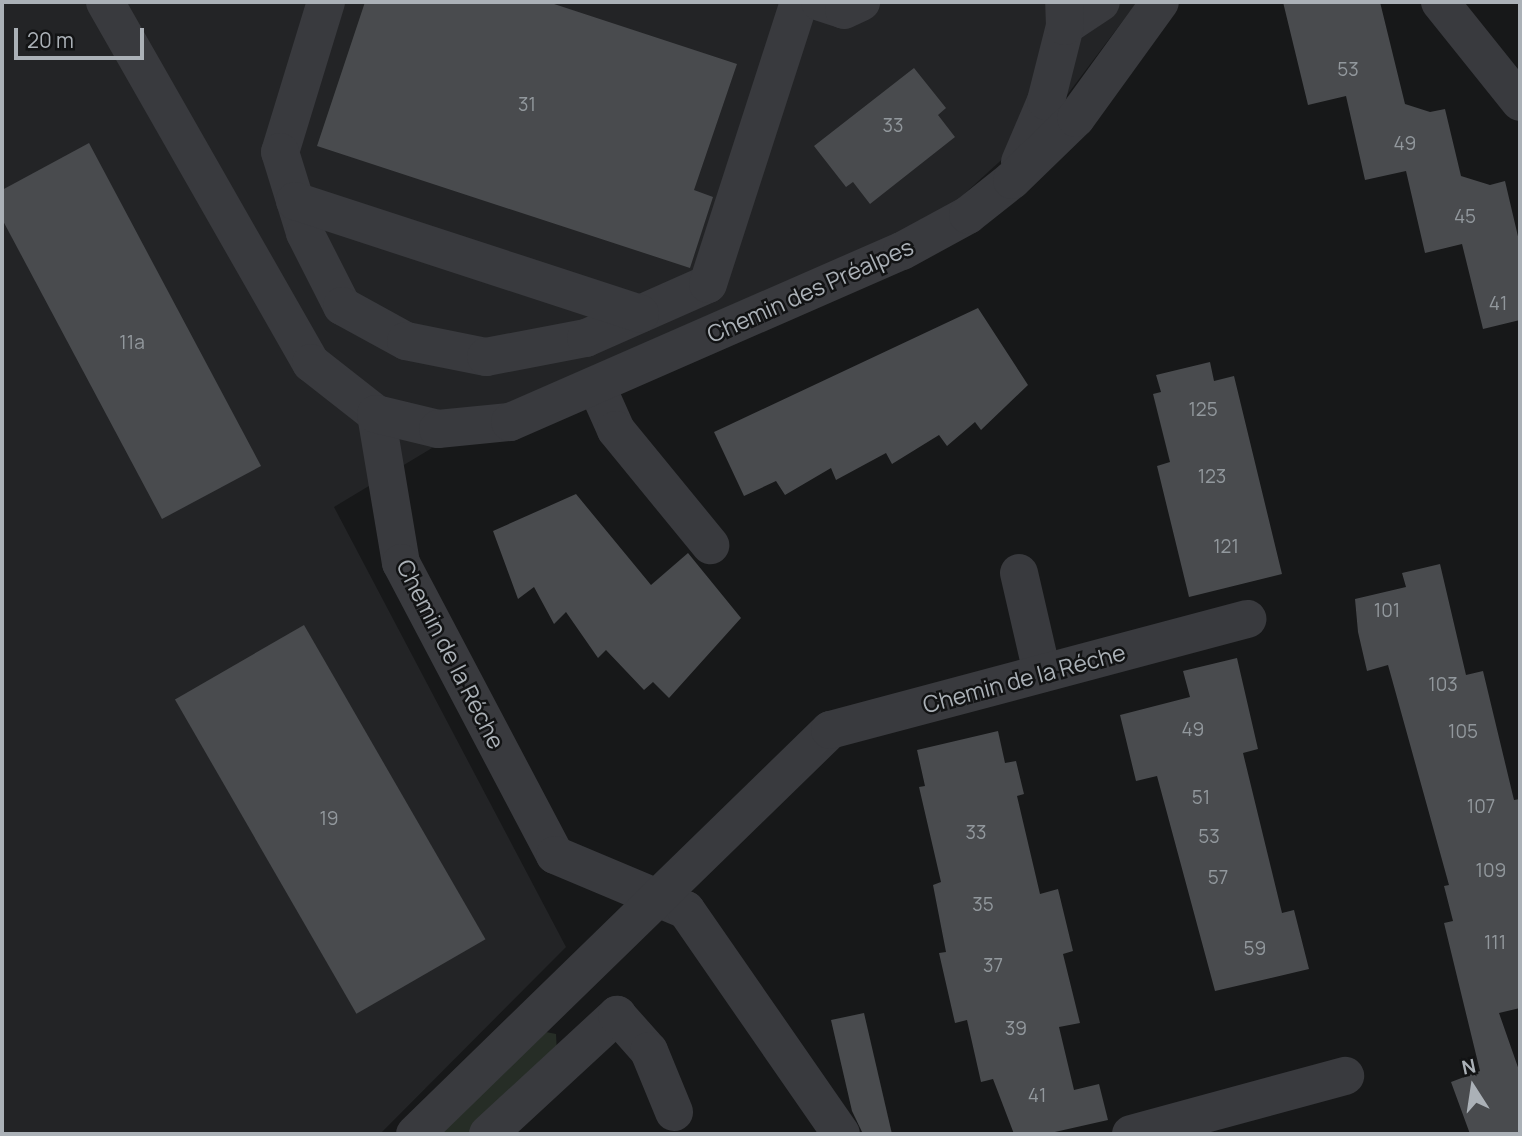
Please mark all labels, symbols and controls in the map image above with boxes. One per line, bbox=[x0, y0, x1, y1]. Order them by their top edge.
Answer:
scale bar bbox=[18, 14, 147, 58]
text: 20 m bbox=[27, 26, 74, 54]
house number: 53 bbox=[1337, 59, 1359, 81]
house number: 31 bbox=[518, 94, 536, 116]
house number: 33 bbox=[882, 115, 904, 137]
house number: 49 bbox=[1394, 133, 1416, 155]
house number: 45 bbox=[1454, 206, 1476, 228]
street label: Chemin des Préalpes bbox=[703, 232, 917, 348]
house number: 41 bbox=[1489, 293, 1507, 315]
house number: 11a bbox=[119, 332, 145, 354]
house number: 125 bbox=[1188, 399, 1218, 421]
house number: 123 bbox=[1198, 466, 1226, 488]
house number: 121 bbox=[1213, 536, 1239, 558]
street label: Chemin de la Réche bbox=[391, 555, 511, 753]
house number: 101 bbox=[1374, 600, 1400, 622]
street label: Chemin de la Réche bbox=[920, 638, 1128, 718]
house number: 103 bbox=[1428, 674, 1458, 696]
house number: 49 bbox=[1182, 719, 1204, 741]
house number: 105 bbox=[1448, 721, 1478, 743]
house number: 51 bbox=[1192, 787, 1210, 809]
house number: 107 bbox=[1467, 796, 1495, 818]
house number: 19 bbox=[319, 808, 339, 830]
house number: 33 bbox=[965, 822, 987, 844]
house number: 53 bbox=[1198, 826, 1220, 848]
house number: 109 bbox=[1476, 860, 1506, 882]
house number: 57 bbox=[1208, 867, 1228, 889]
house number: 35 bbox=[972, 894, 994, 916]
house number: 111 bbox=[1484, 932, 1506, 954]
house number: 59 bbox=[1244, 938, 1266, 960]
house number: 37 bbox=[983, 955, 1003, 977]
house number: 39 bbox=[1005, 1018, 1027, 1040]
north arrow bbox=[1438, 1052, 1508, 1122]
text: N bbox=[1459, 1052, 1478, 1081]
house number: 41 bbox=[1028, 1085, 1046, 1107]

